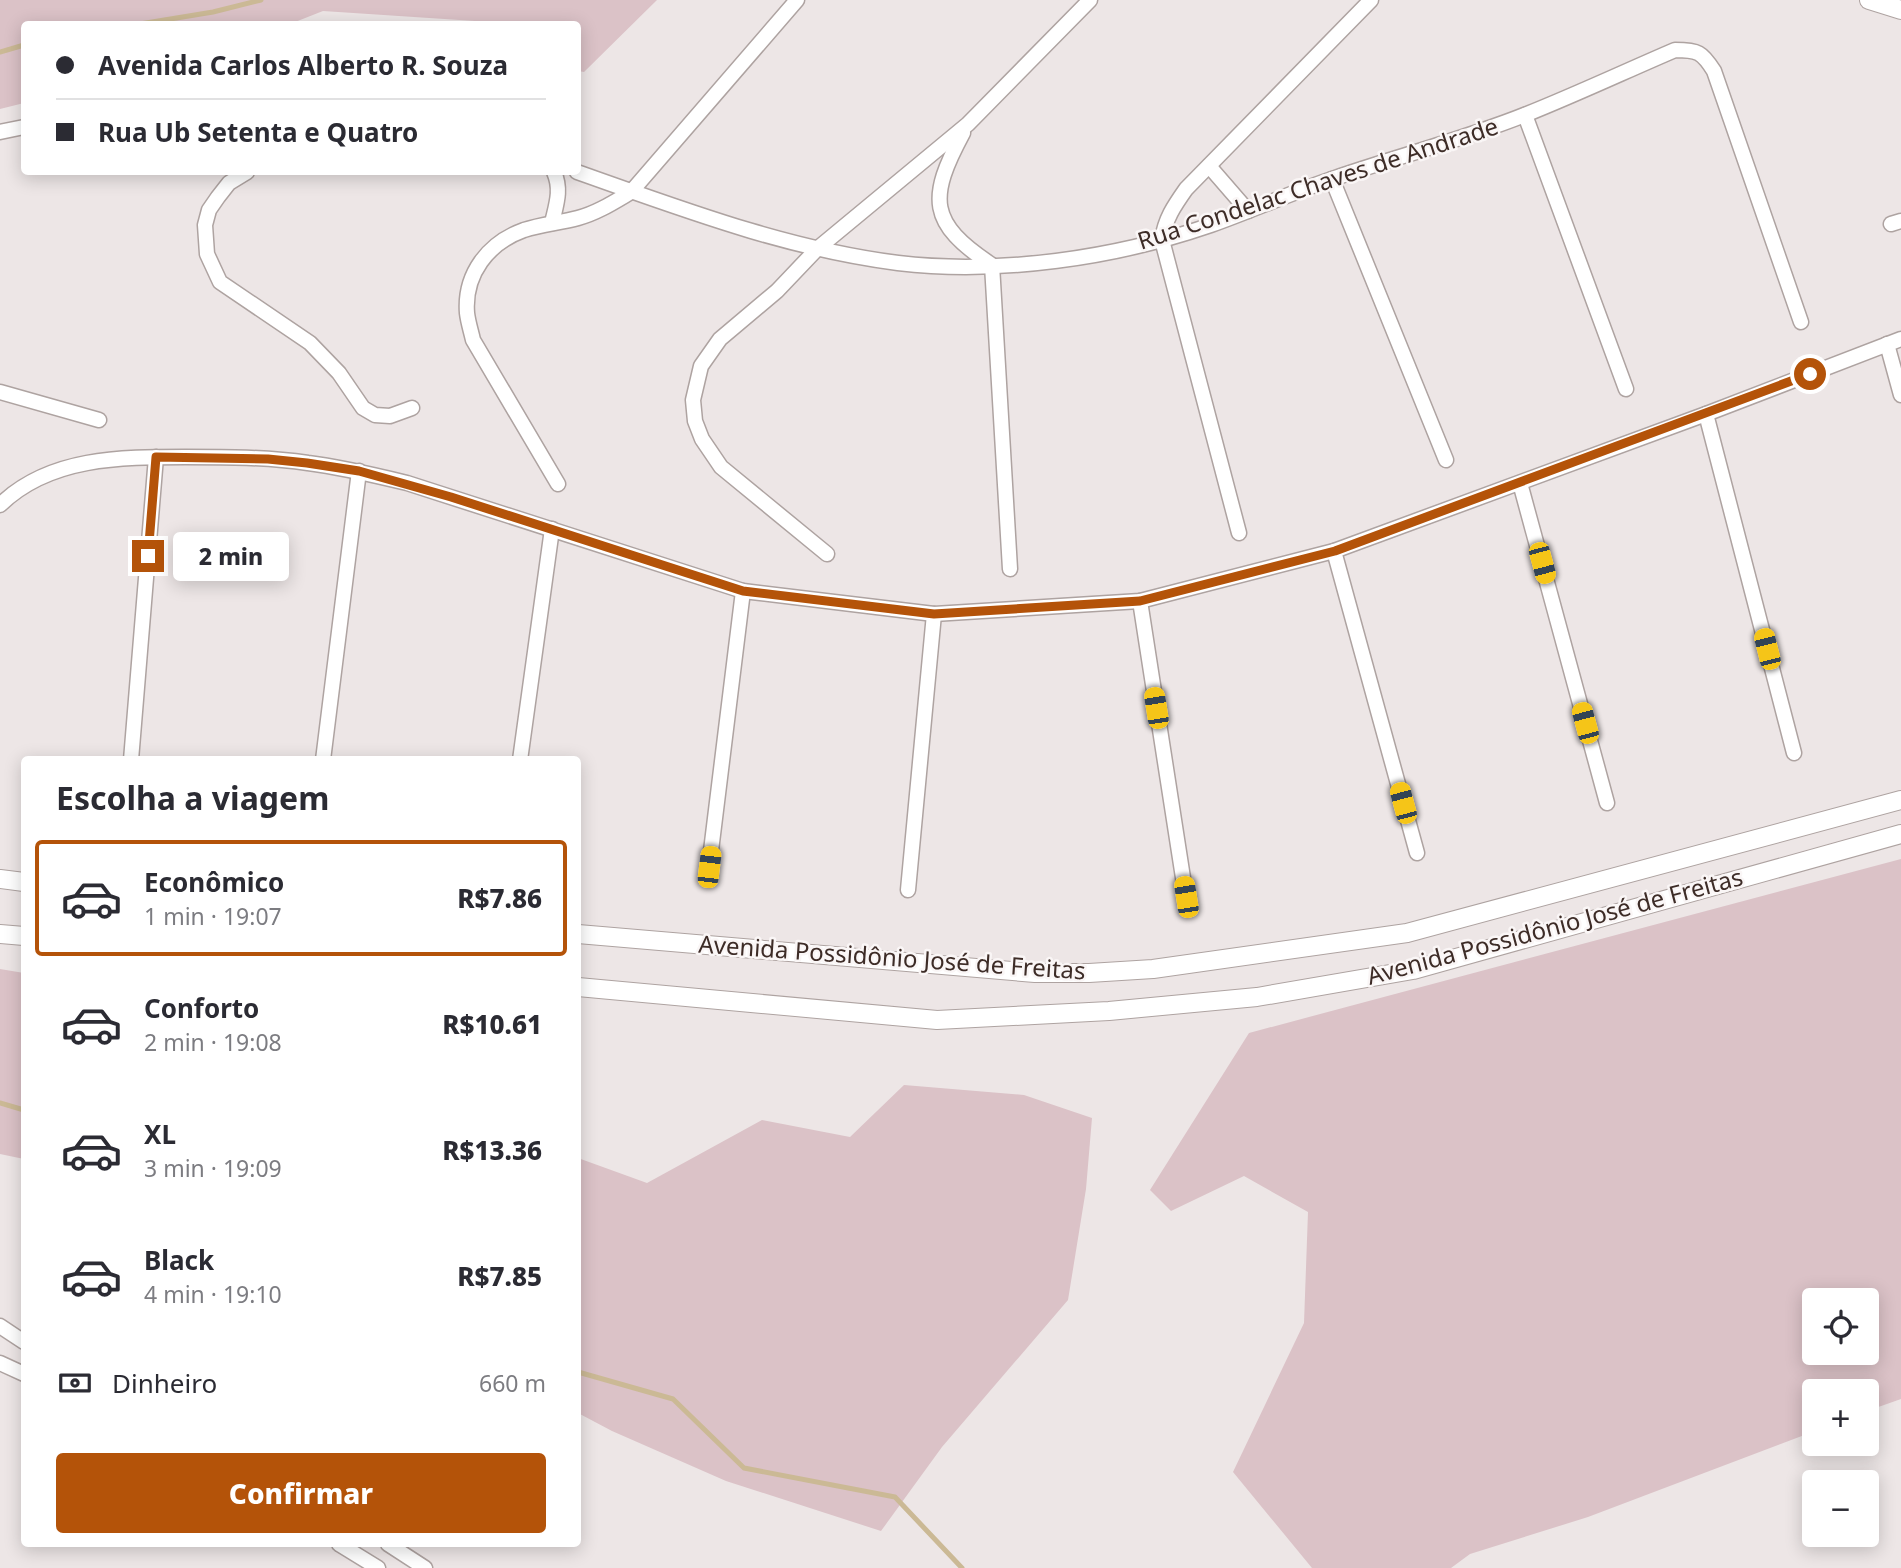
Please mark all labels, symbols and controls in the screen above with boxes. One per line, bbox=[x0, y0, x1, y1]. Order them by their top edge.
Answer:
text: Avenida Carlos Alberto R. Souza bbox=[98, 47, 508, 83]
street label: Rua Condelac Chaves de Andrade bbox=[1133, 109, 1502, 257]
text: Rua Ub Setenta e Quatro bbox=[98, 114, 418, 150]
route start bbox=[1794, 358, 1826, 390]
callout: 2 min bbox=[172, 532, 288, 580]
route end bbox=[132, 540, 164, 572]
text: 2 min bbox=[199, 540, 263, 572]
car bbox=[1527, 540, 1558, 586]
car bbox=[1752, 626, 1783, 672]
car bbox=[1143, 686, 1170, 730]
car bbox=[1570, 700, 1601, 746]
text: Escolha a viagem bbox=[56, 776, 329, 819]
car bbox=[1388, 780, 1419, 826]
car bbox=[697, 845, 722, 889]
street label: Avenida Possidônio José de Freitas bbox=[1363, 859, 1746, 992]
text: Econômico bbox=[144, 864, 284, 900]
icon: car bbox=[60, 867, 123, 930]
car bbox=[1173, 875, 1200, 919]
text: R$7.86 bbox=[457, 880, 542, 916]
text: 1 min · 19:07 bbox=[144, 900, 282, 932]
street label: Avenida Possidônio José de Freitas bbox=[697, 927, 1087, 986]
text: Conforto bbox=[144, 990, 259, 1026]
icon: car bbox=[60, 993, 123, 1056]
text: R$10.61 bbox=[442, 1006, 542, 1042]
text: 2 min · 19:08 bbox=[144, 1026, 282, 1058]
text: XL bbox=[144, 1116, 176, 1152]
icon: car bbox=[60, 1119, 123, 1182]
text: R$13.36 bbox=[442, 1132, 542, 1168]
text: 3 min · 19:09 bbox=[144, 1152, 282, 1184]
text: Black bbox=[144, 1242, 214, 1278]
icon: car bbox=[60, 1245, 123, 1308]
text: R$7.85 bbox=[457, 1258, 542, 1294]
text: 4 min · 19:10 bbox=[144, 1278, 282, 1310]
map controls bbox=[1802, 1288, 1879, 1547]
button: locate bbox=[1802, 1288, 1879, 1365]
icon: cash bbox=[56, 1364, 94, 1402]
text: Dinheiro bbox=[112, 1365, 217, 1401]
text: 660 m bbox=[479, 1367, 546, 1399]
button: + bbox=[1802, 1379, 1879, 1456]
button: Confirmar bbox=[56, 1453, 546, 1533]
button: − bbox=[1802, 1470, 1879, 1547]

